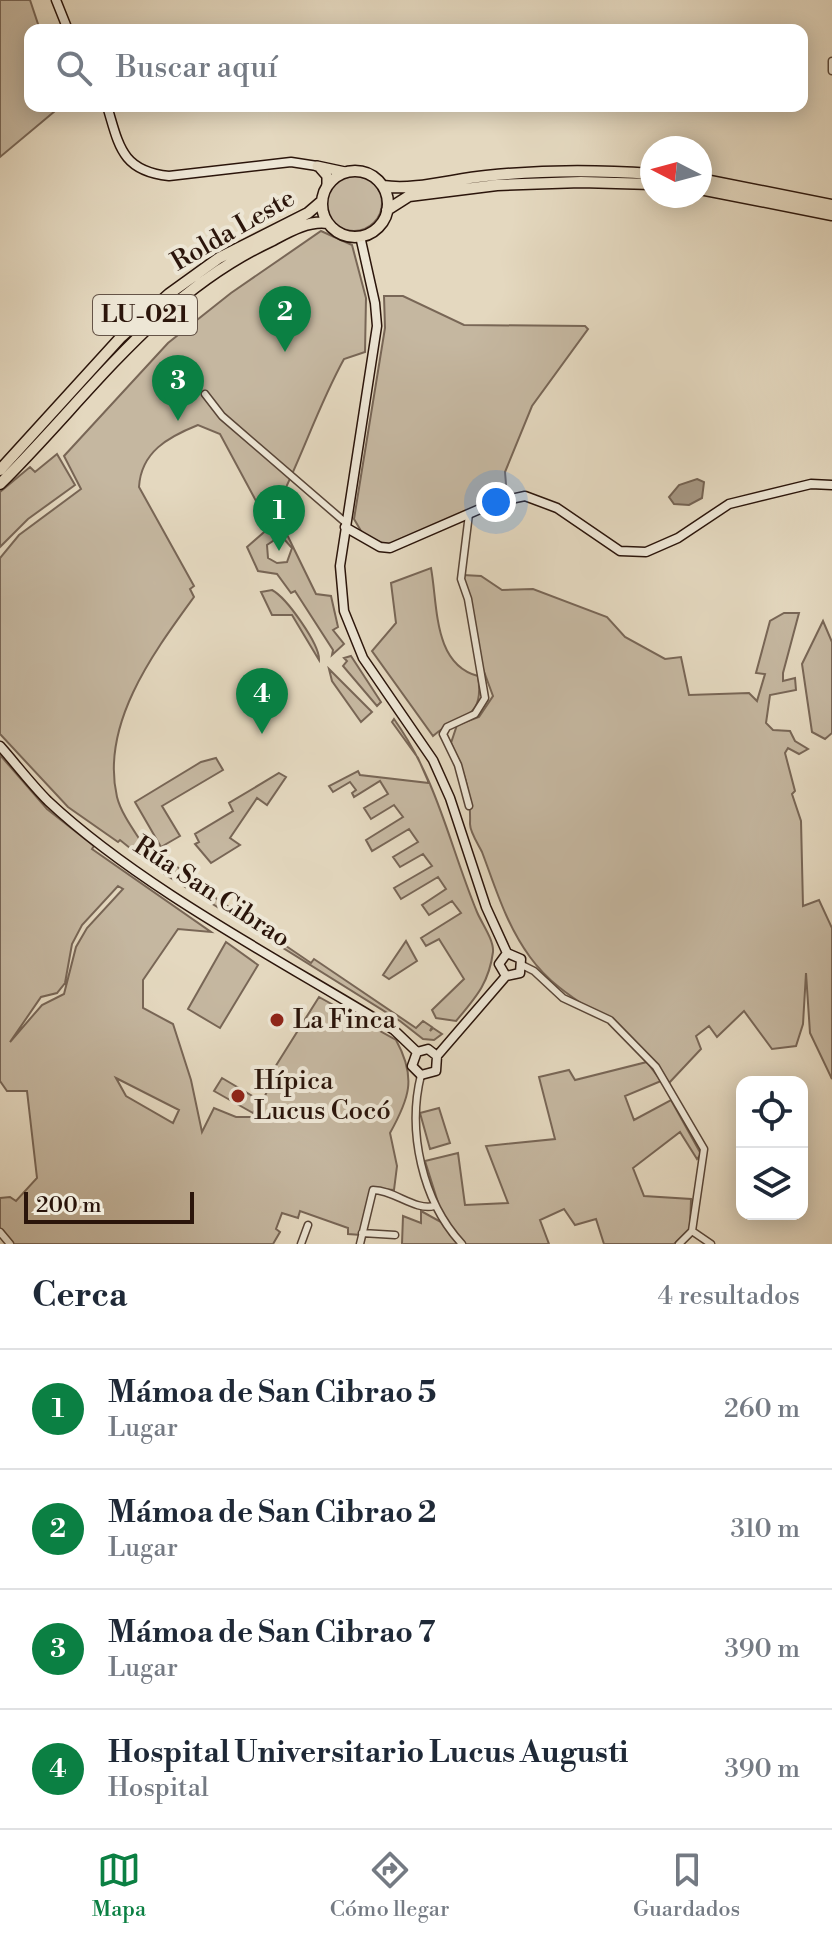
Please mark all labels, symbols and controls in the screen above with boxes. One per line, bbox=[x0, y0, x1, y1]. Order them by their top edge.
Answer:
search box bbox=[24, 24, 808, 112]
icon: search bbox=[52, 46, 96, 90]
text: Buscar aquí bbox=[116, 49, 278, 87]
north arrow bbox=[640, 136, 712, 208]
street label: Rolda Leste bbox=[165, 182, 301, 278]
pin: 2 bbox=[259, 286, 311, 352]
road number: LU-021 bbox=[93, 295, 197, 335]
pin: 3 bbox=[152, 355, 204, 421]
your location bbox=[476, 482, 516, 522]
pin: 1 bbox=[253, 485, 305, 551]
pin: 4 bbox=[236, 668, 288, 734]
street label: Rúa San Cibrao bbox=[128, 829, 296, 955]
place label: La Finca bbox=[293, 1004, 397, 1036]
marker: La Finca bbox=[268, 1011, 286, 1029]
place label: Hípica Lucus Cocó bbox=[254, 1065, 391, 1127]
map controls bbox=[736, 1076, 808, 1220]
button: locate bbox=[736, 1076, 808, 1148]
marker: Hípica Lucus Cocó bbox=[229, 1087, 247, 1105]
button: layers bbox=[736, 1148, 808, 1220]
scale bar bbox=[24, 1188, 194, 1224]
text: 200 m bbox=[36, 1192, 102, 1219]
text: Cerca bbox=[32, 1275, 127, 1317]
text: 4 resultados bbox=[658, 1280, 800, 1312]
text: Mámoa de San Cibrao 5 bbox=[108, 1374, 436, 1412]
text: 1 bbox=[52, 1393, 64, 1425]
text: 260 m bbox=[724, 1393, 800, 1425]
text: Lugar bbox=[108, 1412, 178, 1444]
text: Mámoa de San Cibrao 2 bbox=[108, 1494, 437, 1532]
text: 2 bbox=[50, 1513, 66, 1545]
text: 310 m bbox=[731, 1513, 800, 1545]
text: Lugar bbox=[108, 1532, 178, 1564]
text: Mámoa de San Cibrao 7 bbox=[108, 1614, 436, 1652]
text: 3 bbox=[50, 1633, 66, 1665]
text: 390 m bbox=[725, 1633, 800, 1665]
text: Lugar bbox=[108, 1652, 178, 1684]
text: Hospital Universitario Lucus Augusti bbox=[108, 1734, 628, 1772]
text: 4 bbox=[49, 1753, 67, 1785]
text: 390 m bbox=[725, 1753, 800, 1785]
text: Hospital bbox=[108, 1772, 209, 1804]
tab: Mapa bbox=[92, 1848, 146, 1923]
tab: Cómo llegar bbox=[330, 1848, 449, 1923]
tab: Guardados bbox=[633, 1848, 740, 1923]

